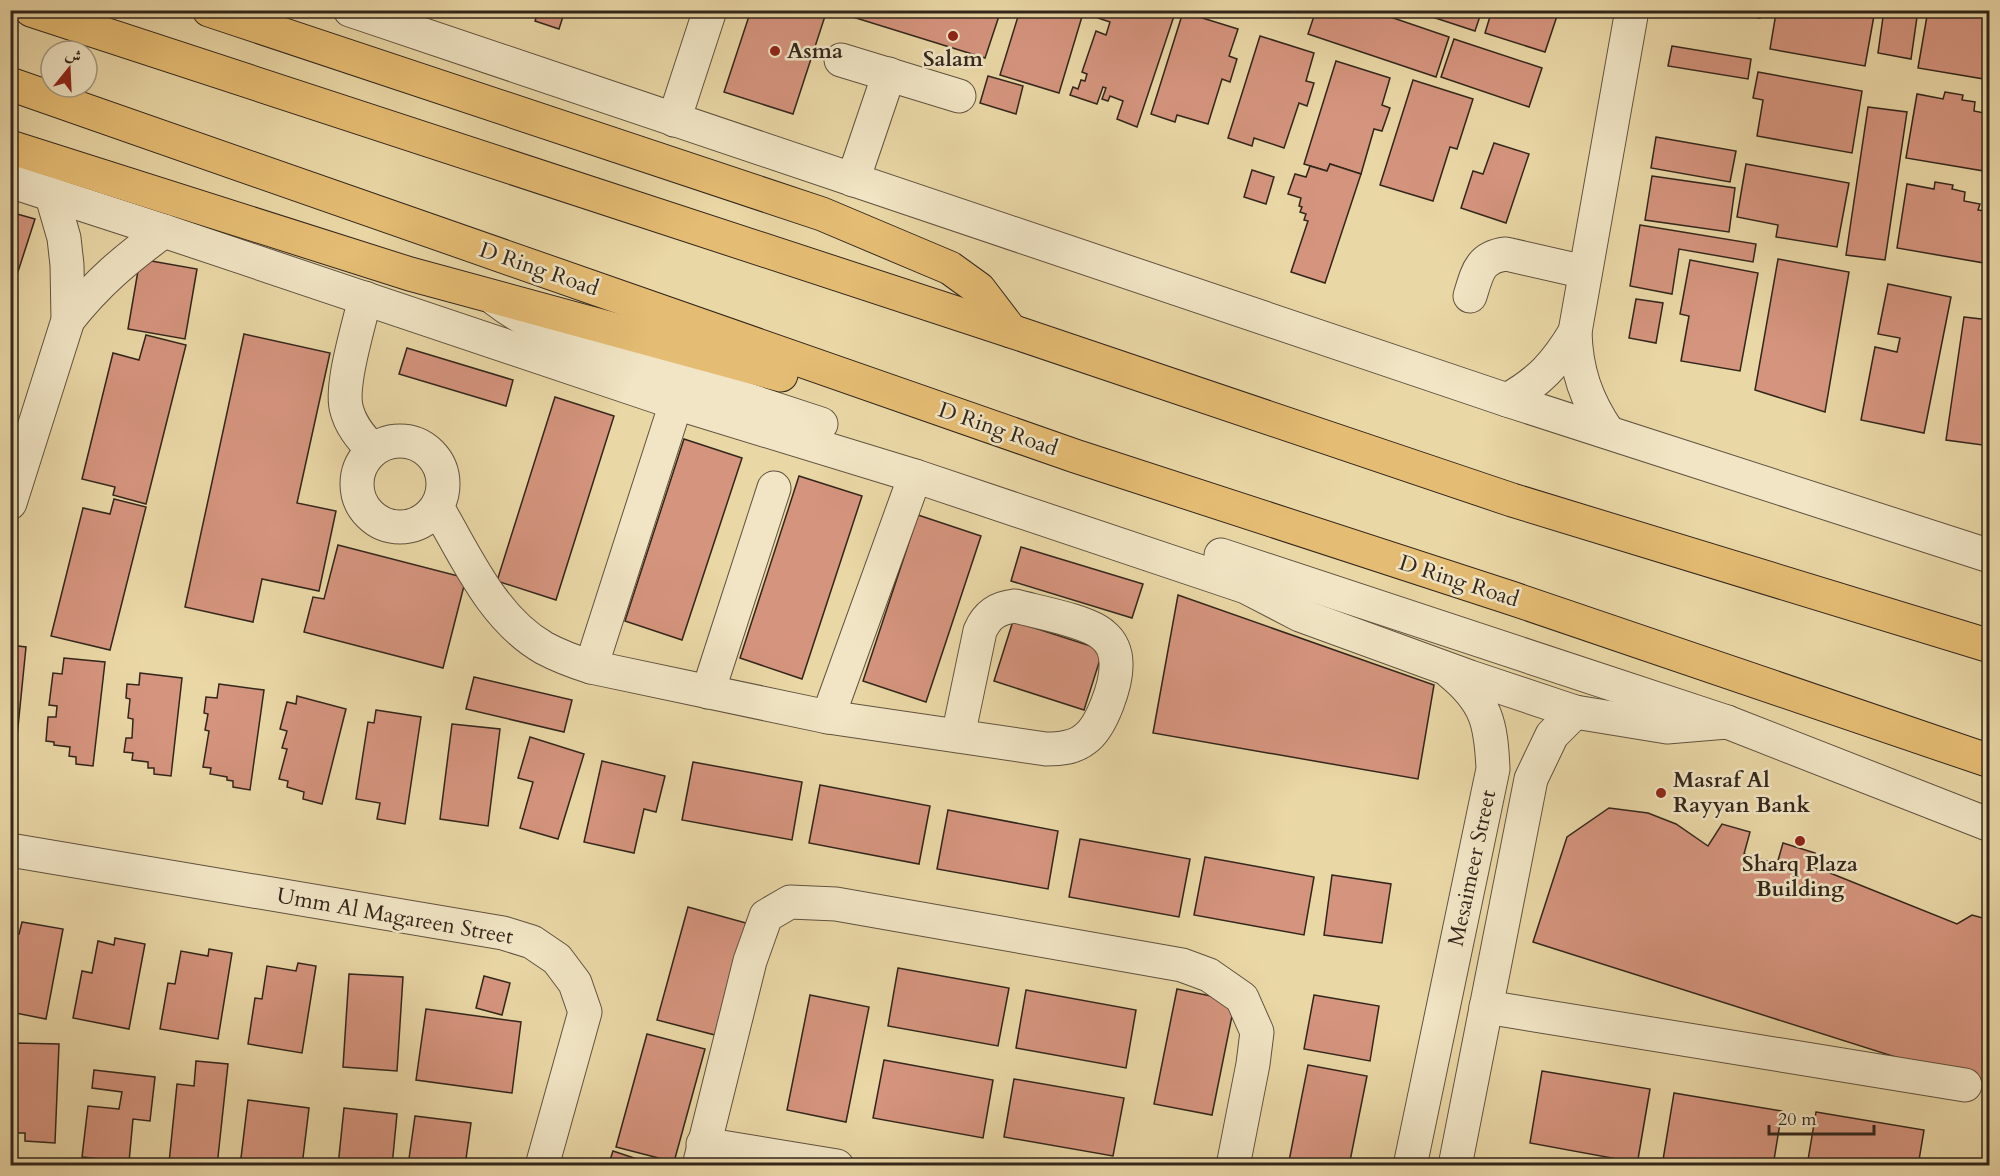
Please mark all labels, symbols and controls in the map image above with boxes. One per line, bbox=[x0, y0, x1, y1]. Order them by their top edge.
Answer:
marker: Salam bbox=[946, 29, 960, 43]
place label: Asma bbox=[787, 36, 843, 66]
north arrow bbox=[39, 39, 99, 99]
text: ش bbox=[62, 43, 84, 69]
marker: Asma bbox=[768, 44, 782, 58]
place label: Salam bbox=[923, 44, 984, 74]
street label: D Ring Road bbox=[475, 235, 603, 304]
street label: D Ring Road bbox=[934, 395, 1062, 464]
street label: D Ring Road bbox=[1395, 548, 1523, 615]
place label: Masraf Al Rayyan Bank bbox=[1673, 765, 1810, 820]
marker: Masraf Al Rayyan Bank bbox=[1654, 786, 1668, 800]
street label: Mesaimeer Street bbox=[1441, 787, 1503, 949]
marker: Sharq Plaza Building bbox=[1793, 834, 1807, 848]
place label: Sharq Plaza Building bbox=[1742, 849, 1858, 904]
street label: Umm Al Magareen Street bbox=[274, 880, 516, 952]
scale bar bbox=[1769, 1098, 1874, 1136]
text: 20 m bbox=[1778, 1107, 1817, 1132]

